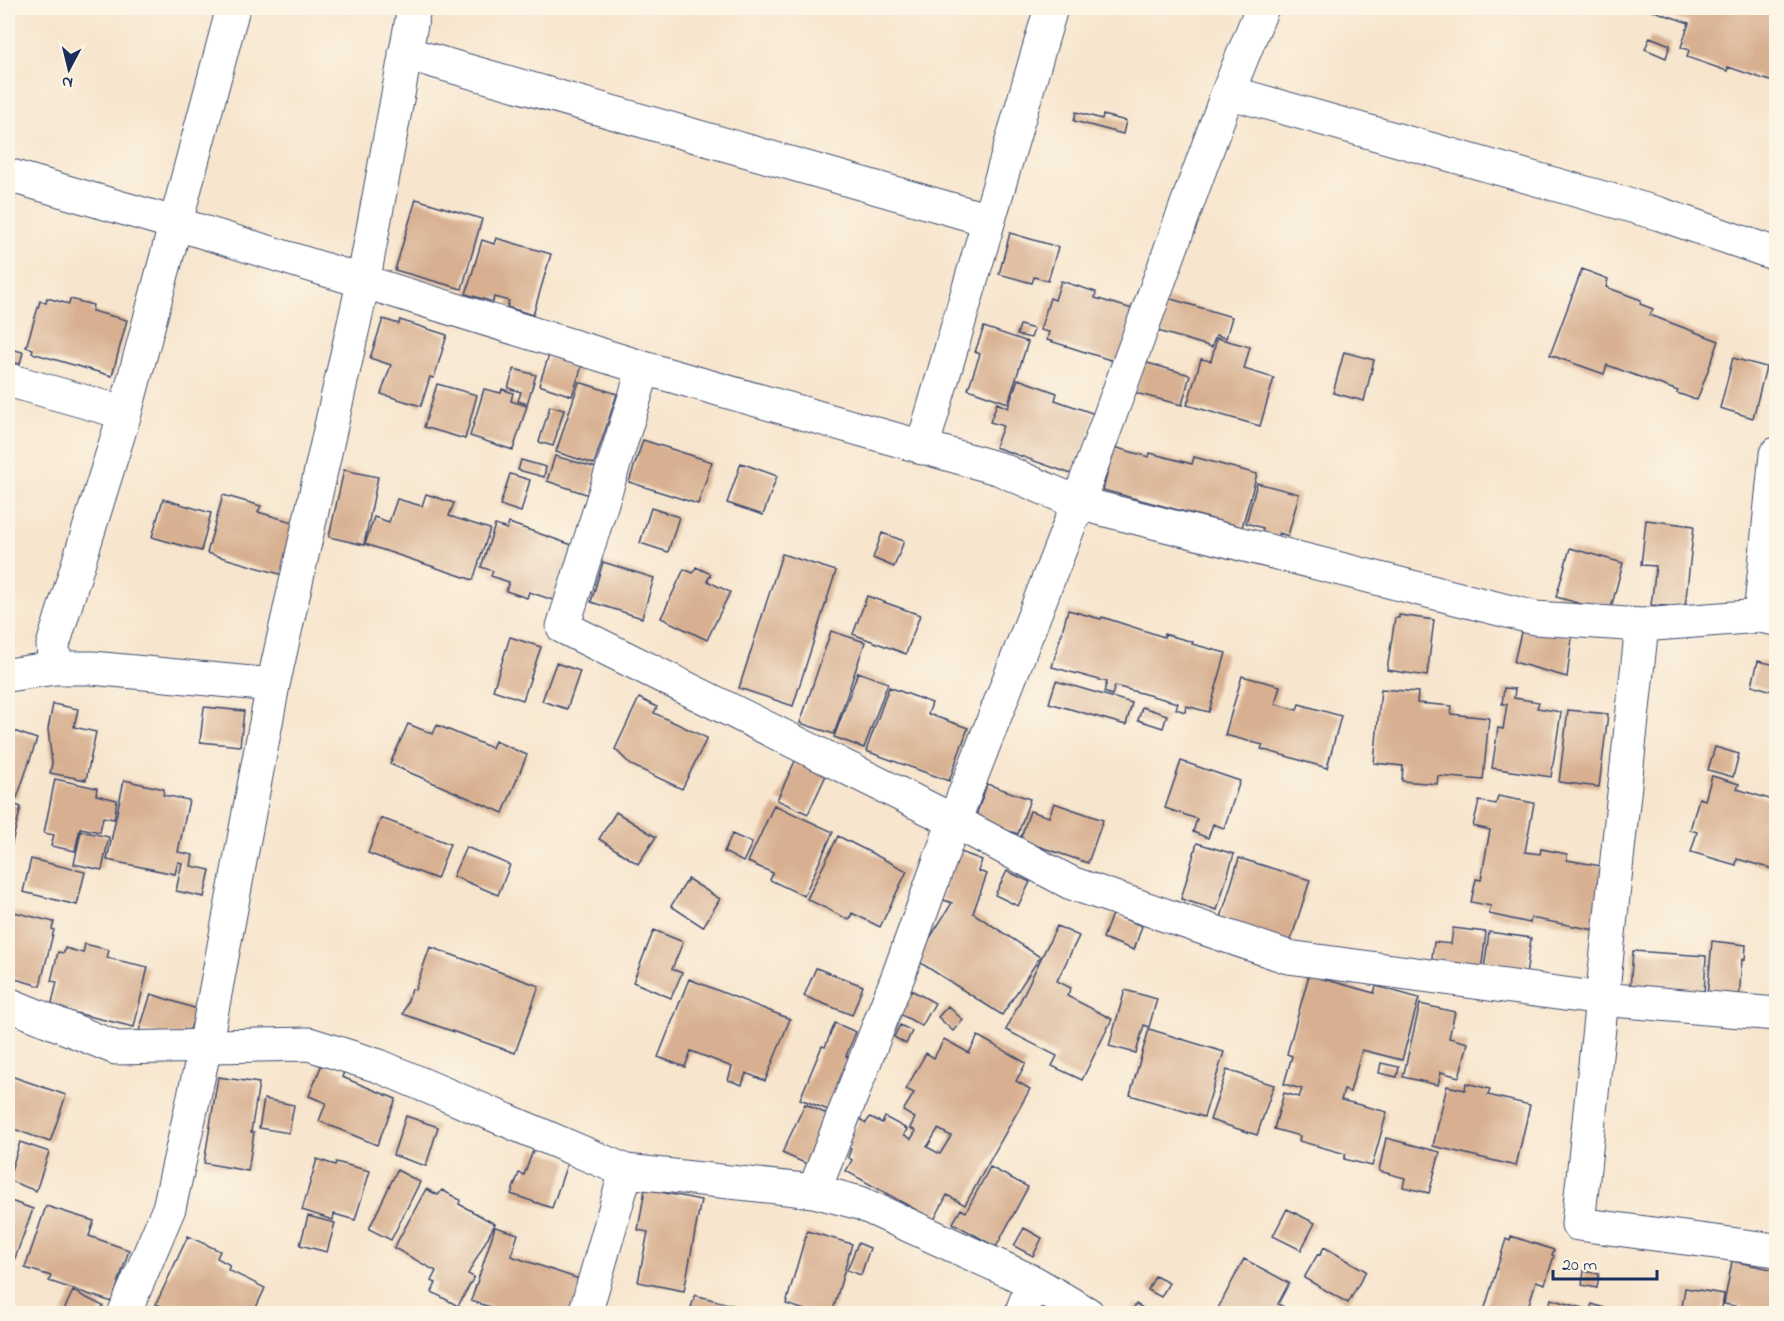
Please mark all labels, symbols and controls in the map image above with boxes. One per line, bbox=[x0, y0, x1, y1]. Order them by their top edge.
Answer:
north arrow bbox=[39, 39, 99, 99]
text: N bbox=[60, 69, 74, 94]
scale bar bbox=[1553, 1243, 1656, 1281]
text: 20 m bbox=[1562, 1253, 1597, 1279]

